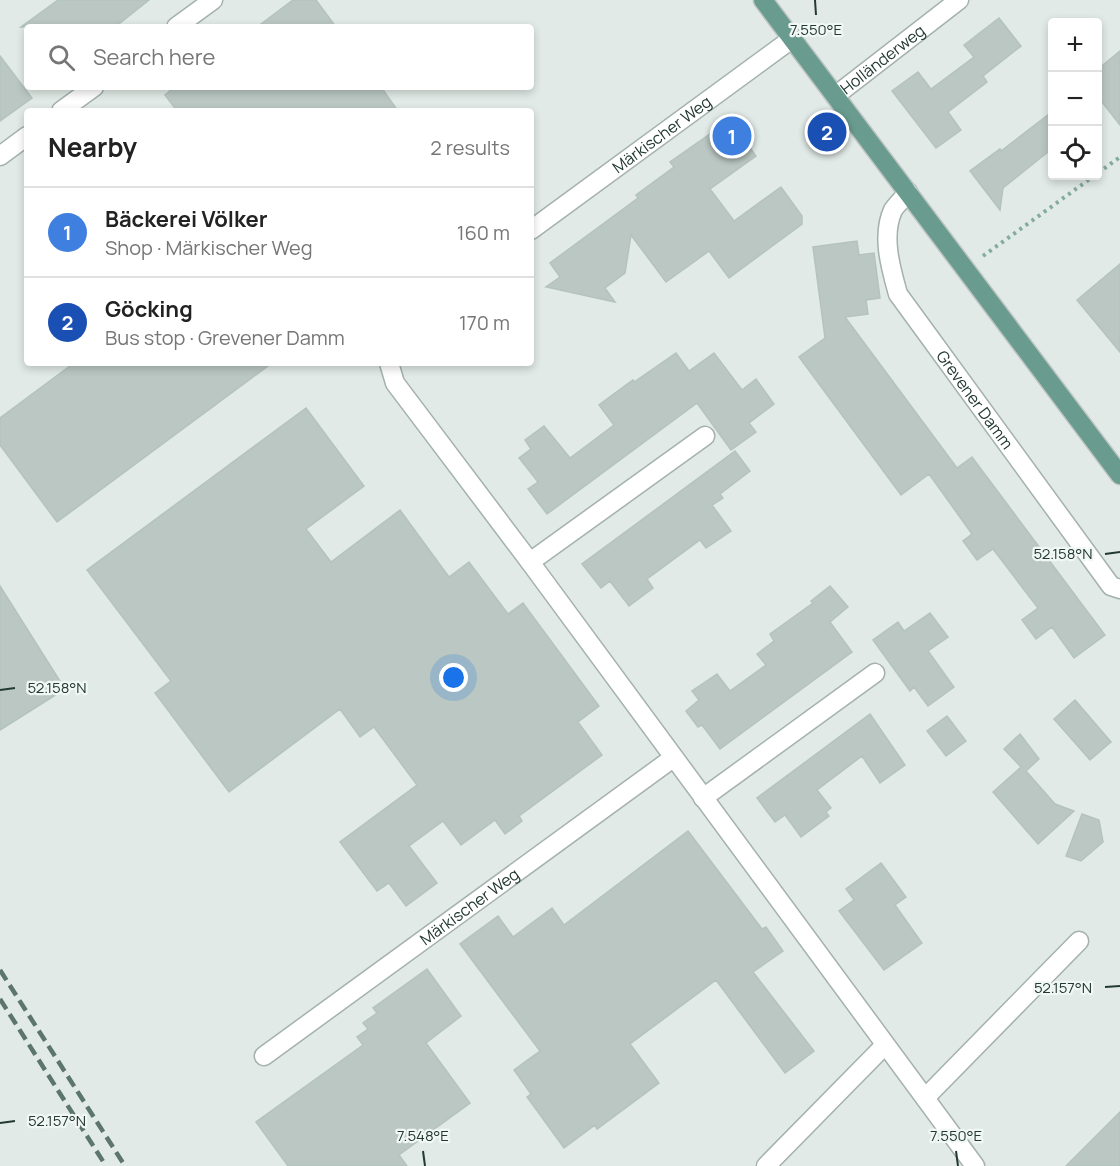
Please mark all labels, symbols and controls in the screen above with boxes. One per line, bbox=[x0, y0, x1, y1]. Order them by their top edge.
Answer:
map controls bbox=[1048, 18, 1102, 180]
button: + bbox=[1048, 18, 1102, 72]
text: 7.550°E bbox=[790, 19, 842, 40]
street label: Holländerweg bbox=[836, 19, 929, 99]
search box bbox=[24, 24, 534, 90]
icon: search bbox=[45, 41, 78, 74]
text: Search here bbox=[93, 42, 215, 72]
button: − bbox=[1048, 72, 1102, 126]
street label: Märkischer Weg bbox=[608, 91, 716, 178]
pin: 2 bbox=[808, 110, 846, 154]
pin: 1 bbox=[712, 114, 752, 158]
button: locate bbox=[1048, 126, 1102, 180]
text: Nearby bbox=[48, 129, 137, 165]
text: 2 results bbox=[430, 134, 510, 161]
text: Bäckerei Völker bbox=[105, 204, 268, 234]
text: 1 bbox=[63, 219, 72, 246]
text: 160 m bbox=[457, 219, 510, 246]
text: Shop · Märkischer Weg bbox=[105, 234, 313, 261]
text: Göcking bbox=[105, 294, 193, 324]
text: 2 bbox=[62, 309, 73, 336]
text: 170 m bbox=[459, 309, 510, 336]
text: Bus stop · Grevener Damm bbox=[105, 324, 345, 351]
street label: Grevener Damm bbox=[932, 346, 1019, 453]
text: 52.158°N bbox=[1033, 543, 1093, 564]
your location bbox=[439, 663, 468, 692]
text: 52.158°N bbox=[27, 677, 87, 698]
street label: Märkischer Weg bbox=[415, 863, 523, 950]
text: 52.157°N bbox=[1034, 977, 1092, 998]
text: 52.157°N bbox=[28, 1110, 86, 1131]
text: 7.548°E bbox=[397, 1125, 449, 1146]
text: 7.550°E bbox=[930, 1125, 982, 1146]

